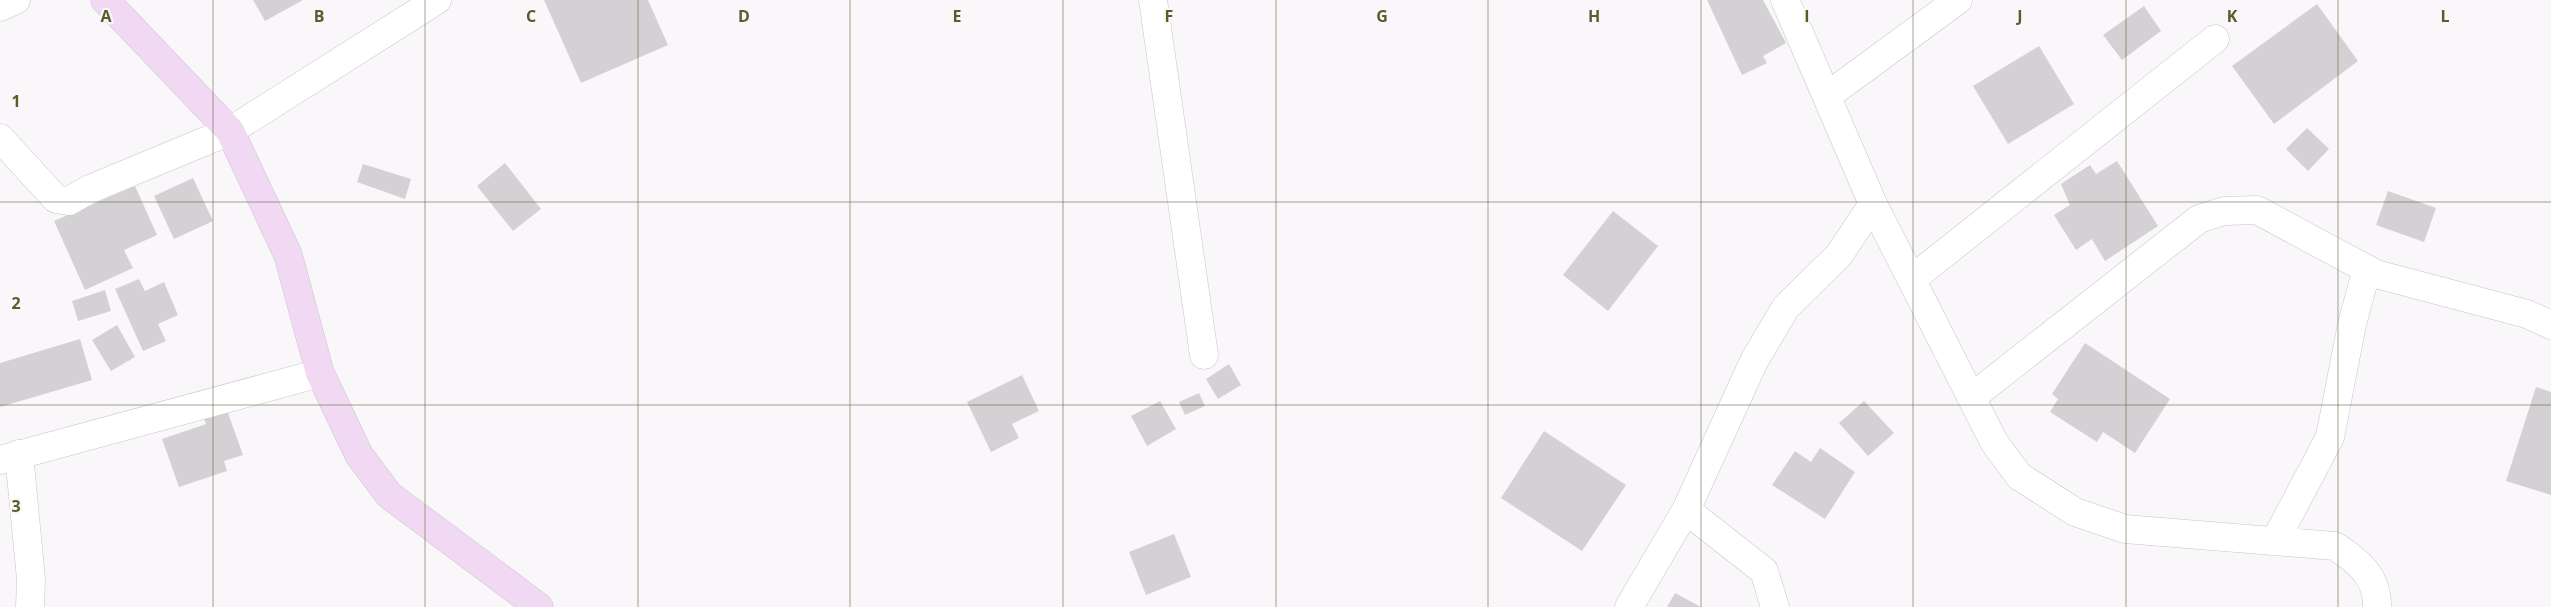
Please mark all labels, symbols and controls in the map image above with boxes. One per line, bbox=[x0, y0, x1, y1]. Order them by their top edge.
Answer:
text: A bbox=[100, 5, 112, 27]
text: B bbox=[314, 5, 324, 27]
text: C bbox=[526, 5, 536, 27]
text: D bbox=[738, 5, 750, 27]
text: E bbox=[953, 5, 962, 27]
text: F bbox=[1165, 5, 1173, 27]
text: G bbox=[1376, 5, 1388, 27]
text: H bbox=[1588, 5, 1600, 27]
text: I bbox=[1804, 5, 1810, 27]
text: J bbox=[2015, 5, 2023, 27]
text: K bbox=[2227, 5, 2238, 27]
text: L bbox=[2440, 5, 2450, 27]
text: 1 bbox=[11, 90, 21, 112]
text: 2 bbox=[11, 292, 21, 314]
text: 3 bbox=[11, 495, 21, 517]

